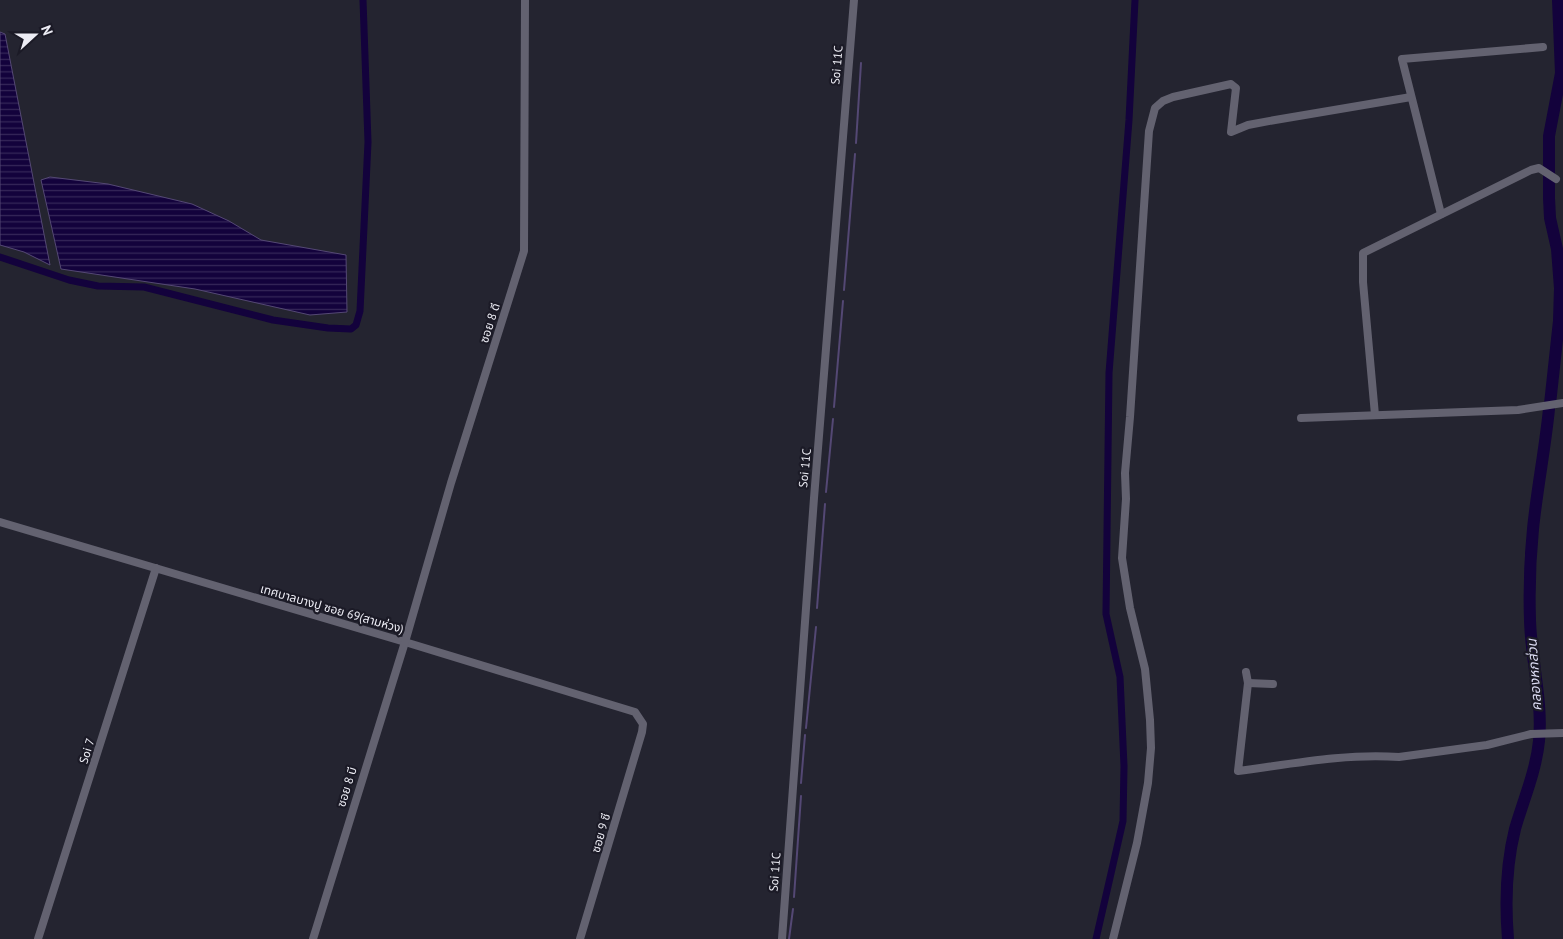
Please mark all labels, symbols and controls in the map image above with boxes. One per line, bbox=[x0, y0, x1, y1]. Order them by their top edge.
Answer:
north arrow bbox=[10, 10, 60, 60]
text: N bbox=[37, 23, 57, 38]
street label: Soi 11C bbox=[827, 45, 846, 85]
street label: ซอย 8 ดี bbox=[476, 301, 503, 345]
street label: Soi 11C bbox=[795, 448, 814, 488]
street label: เทศบาลบางปู ซอย 69(สามห่วง) bbox=[259, 581, 406, 636]
water label: คลองหกส่วน bbox=[1522, 637, 1545, 712]
street label: Soi 7 bbox=[76, 736, 97, 765]
street label: ซอย 8 บี bbox=[333, 765, 360, 809]
street label: ซอย 9 ซี bbox=[588, 811, 613, 854]
street label: Soi 11C bbox=[766, 852, 783, 892]

